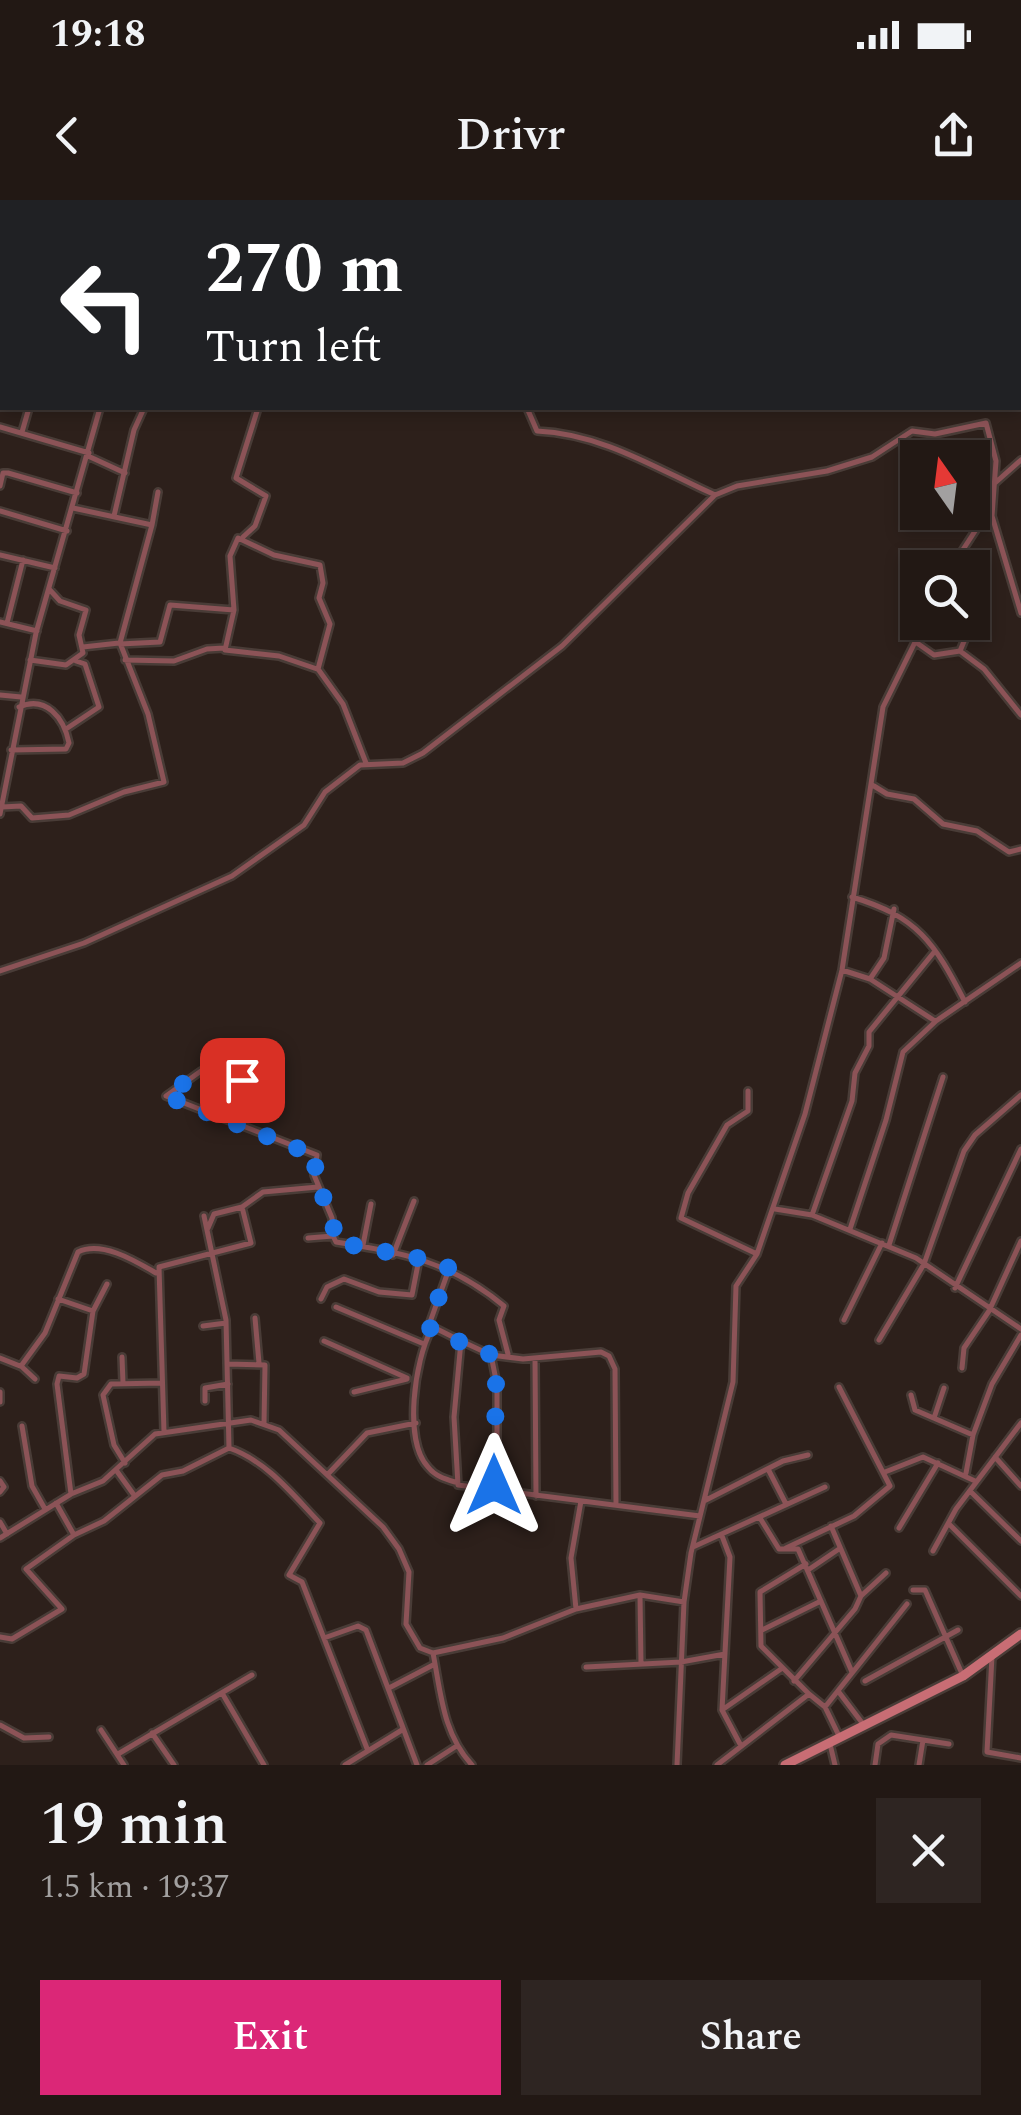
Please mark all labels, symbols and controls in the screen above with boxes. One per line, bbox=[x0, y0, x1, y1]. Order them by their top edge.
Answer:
text: 19:18 bbox=[50, 6, 145, 64]
text: Drivr bbox=[456, 101, 565, 170]
icon: back bbox=[40, 108, 95, 163]
icon: share bbox=[926, 108, 981, 163]
text: 270 m bbox=[205, 217, 403, 323]
icon: left bbox=[40, 240, 170, 370]
text: Turn left bbox=[205, 313, 382, 382]
north arrow bbox=[900, 440, 990, 530]
map controls bbox=[900, 440, 990, 640]
button: search bbox=[900, 550, 990, 640]
pin bbox=[200, 1038, 285, 1123]
icon: arrive bbox=[215, 1053, 270, 1108]
position arrow bbox=[442, 1433, 546, 1537]
text: 19 min bbox=[40, 1779, 228, 1871]
button: close bbox=[876, 1798, 981, 1903]
text: 1.5 km · 19:37 bbox=[40, 1863, 229, 1912]
button: Exit bbox=[40, 1980, 501, 2095]
button: Share bbox=[521, 1980, 981, 2095]

